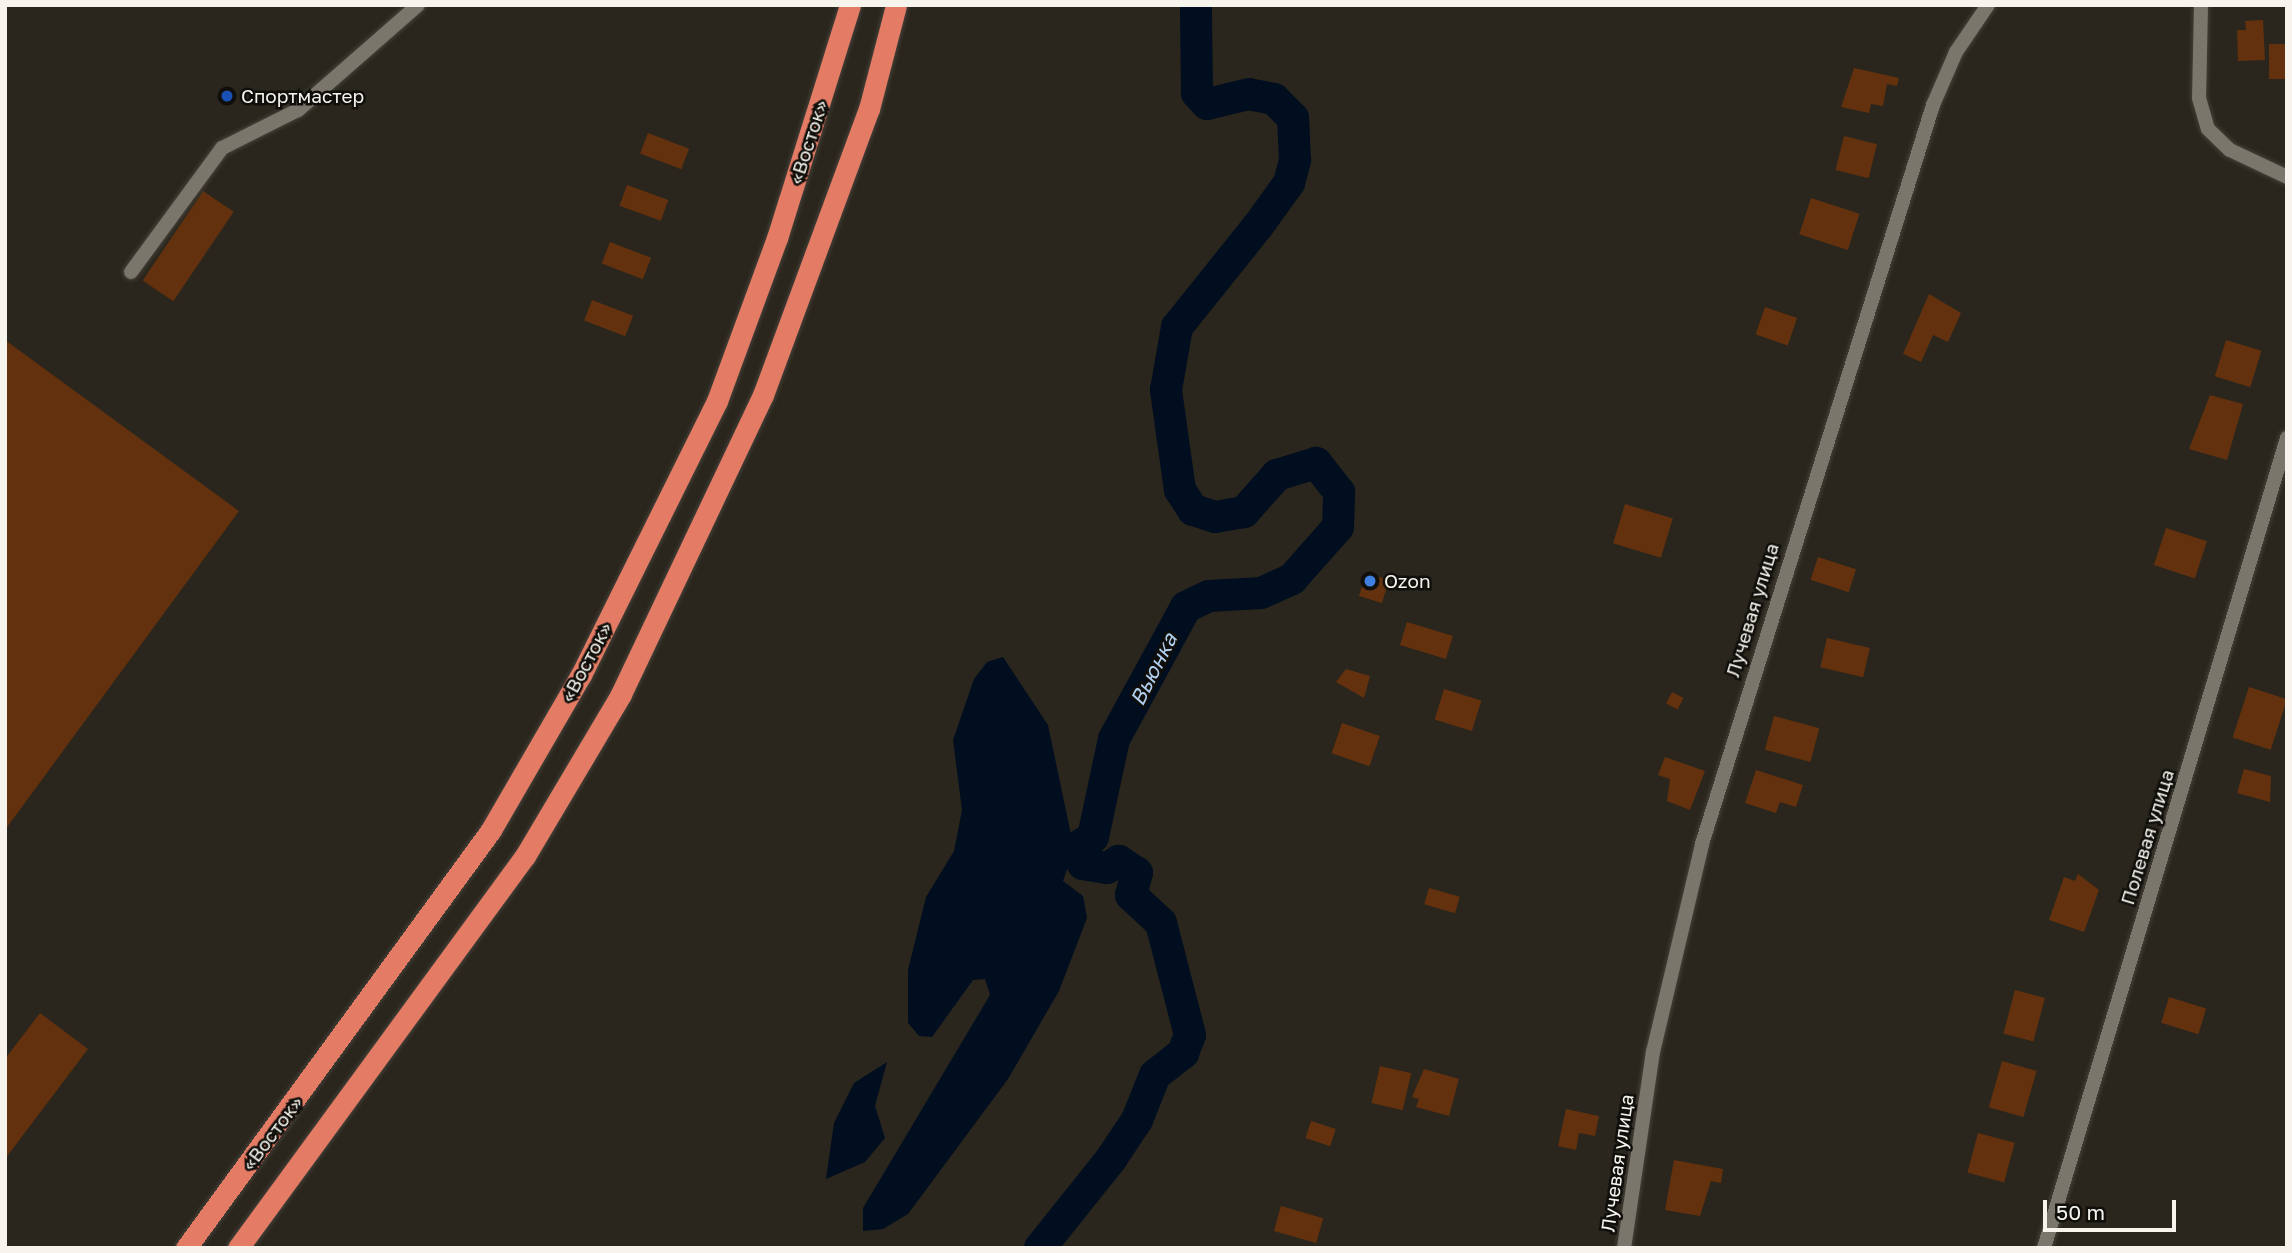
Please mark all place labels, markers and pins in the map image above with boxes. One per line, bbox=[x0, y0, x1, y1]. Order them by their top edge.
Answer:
place label: Спортмастер bbox=[241, 85, 364, 107]
marker: Спортмастер bbox=[219, 88, 235, 104]
place label: Ozon bbox=[1384, 570, 1431, 592]
marker: Ozon bbox=[1362, 573, 1378, 589]

